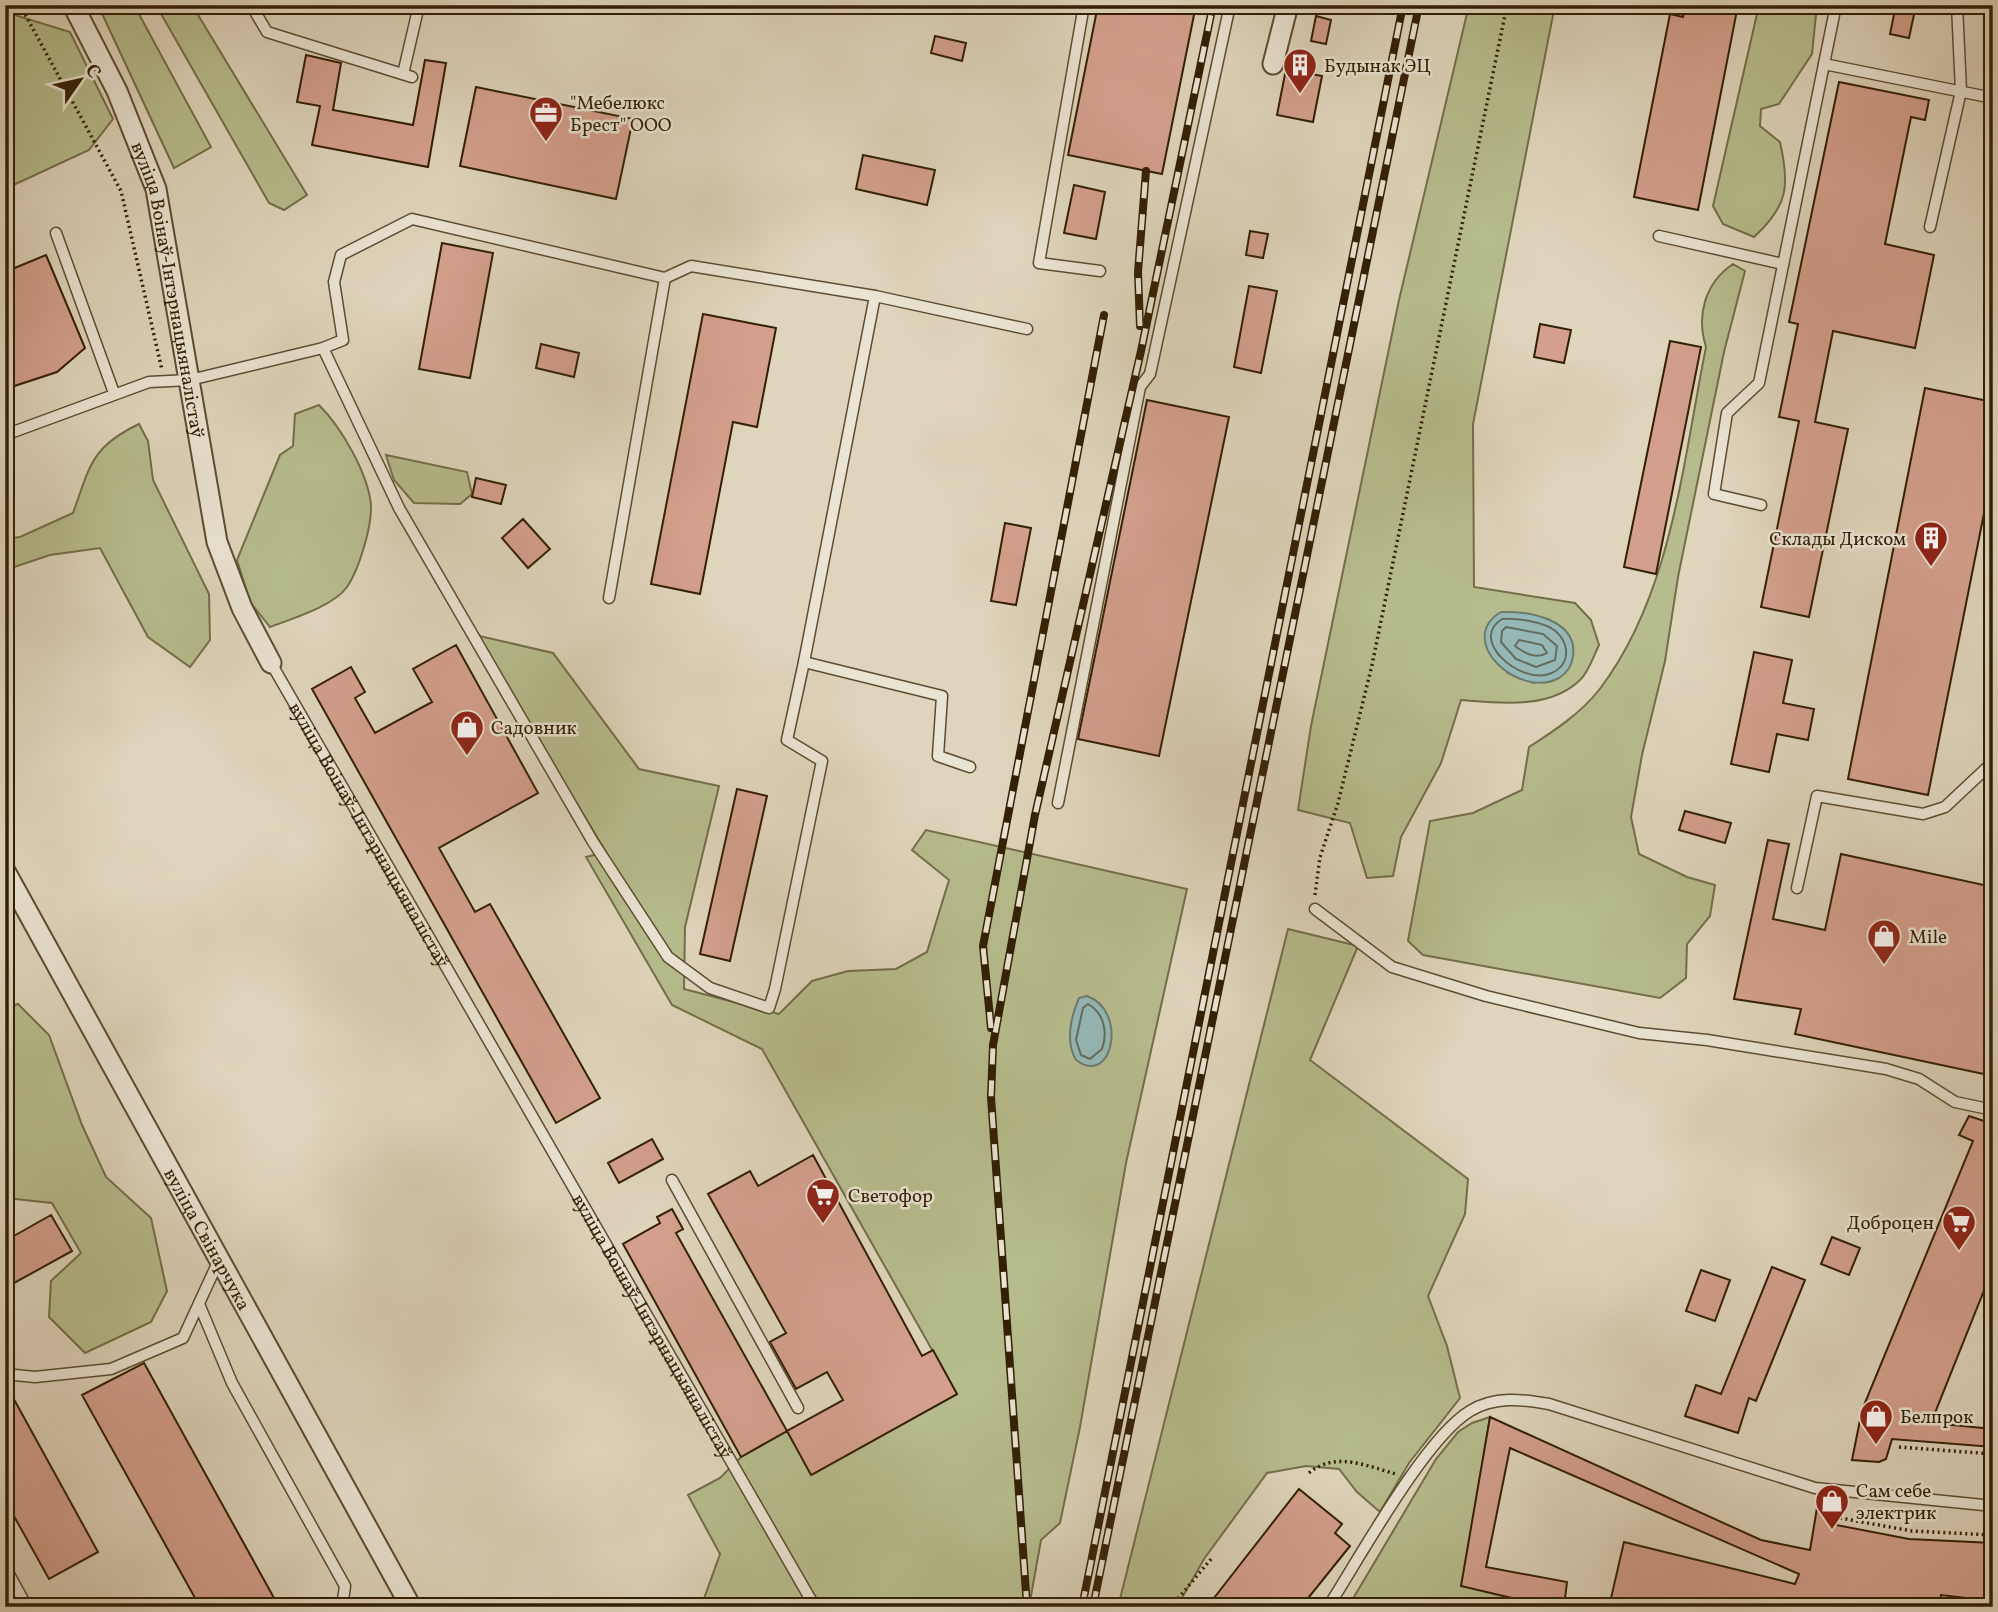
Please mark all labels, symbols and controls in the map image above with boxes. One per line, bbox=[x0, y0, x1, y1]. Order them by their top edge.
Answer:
north arrow bbox=[46, 46, 116, 116]
building icon: Будынак ЭЦ bbox=[1281, 46, 1319, 95]
place label: Будынак ЭЦ bbox=[1324, 54, 1431, 80]
text: С bbox=[78, 59, 107, 84]
place label: "Мебелюкс Брест" ООО bbox=[570, 91, 672, 139]
office icon: "Мебелюкс Брест" ООО bbox=[527, 94, 565, 143]
street label: вуліца Воінаў-Інтэрнацыяналістаў bbox=[124, 138, 210, 440]
building icon: Склады Диском bbox=[1912, 519, 1950, 568]
place label: Склады Диском bbox=[1769, 527, 1906, 553]
street label: вуліца Воінаў-Інтэрнацыяналістаў bbox=[281, 698, 455, 973]
shop icon: Садовник bbox=[448, 708, 486, 757]
place label: Садовник bbox=[491, 716, 577, 742]
shop icon: Mile bbox=[1865, 917, 1903, 966]
place label: Mile bbox=[1909, 925, 1947, 951]
street label: вуліца Свінарчука bbox=[156, 1164, 256, 1316]
supermarket icon: Светофор bbox=[804, 1176, 842, 1225]
place label: Светофор bbox=[848, 1184, 933, 1210]
street label: вуліца Воінаў-Інтэрнацыяналістаў bbox=[565, 1189, 738, 1464]
supermarket icon: Доброцен bbox=[1940, 1203, 1978, 1252]
place label: Доброцен bbox=[1847, 1211, 1934, 1237]
shop icon: Белпрок bbox=[1857, 1397, 1895, 1446]
place label: Белпрок bbox=[1900, 1405, 1973, 1431]
place label: Сам себе электрик bbox=[1856, 1479, 1936, 1527]
shop icon: Сам себе электрик bbox=[1813, 1482, 1851, 1531]

